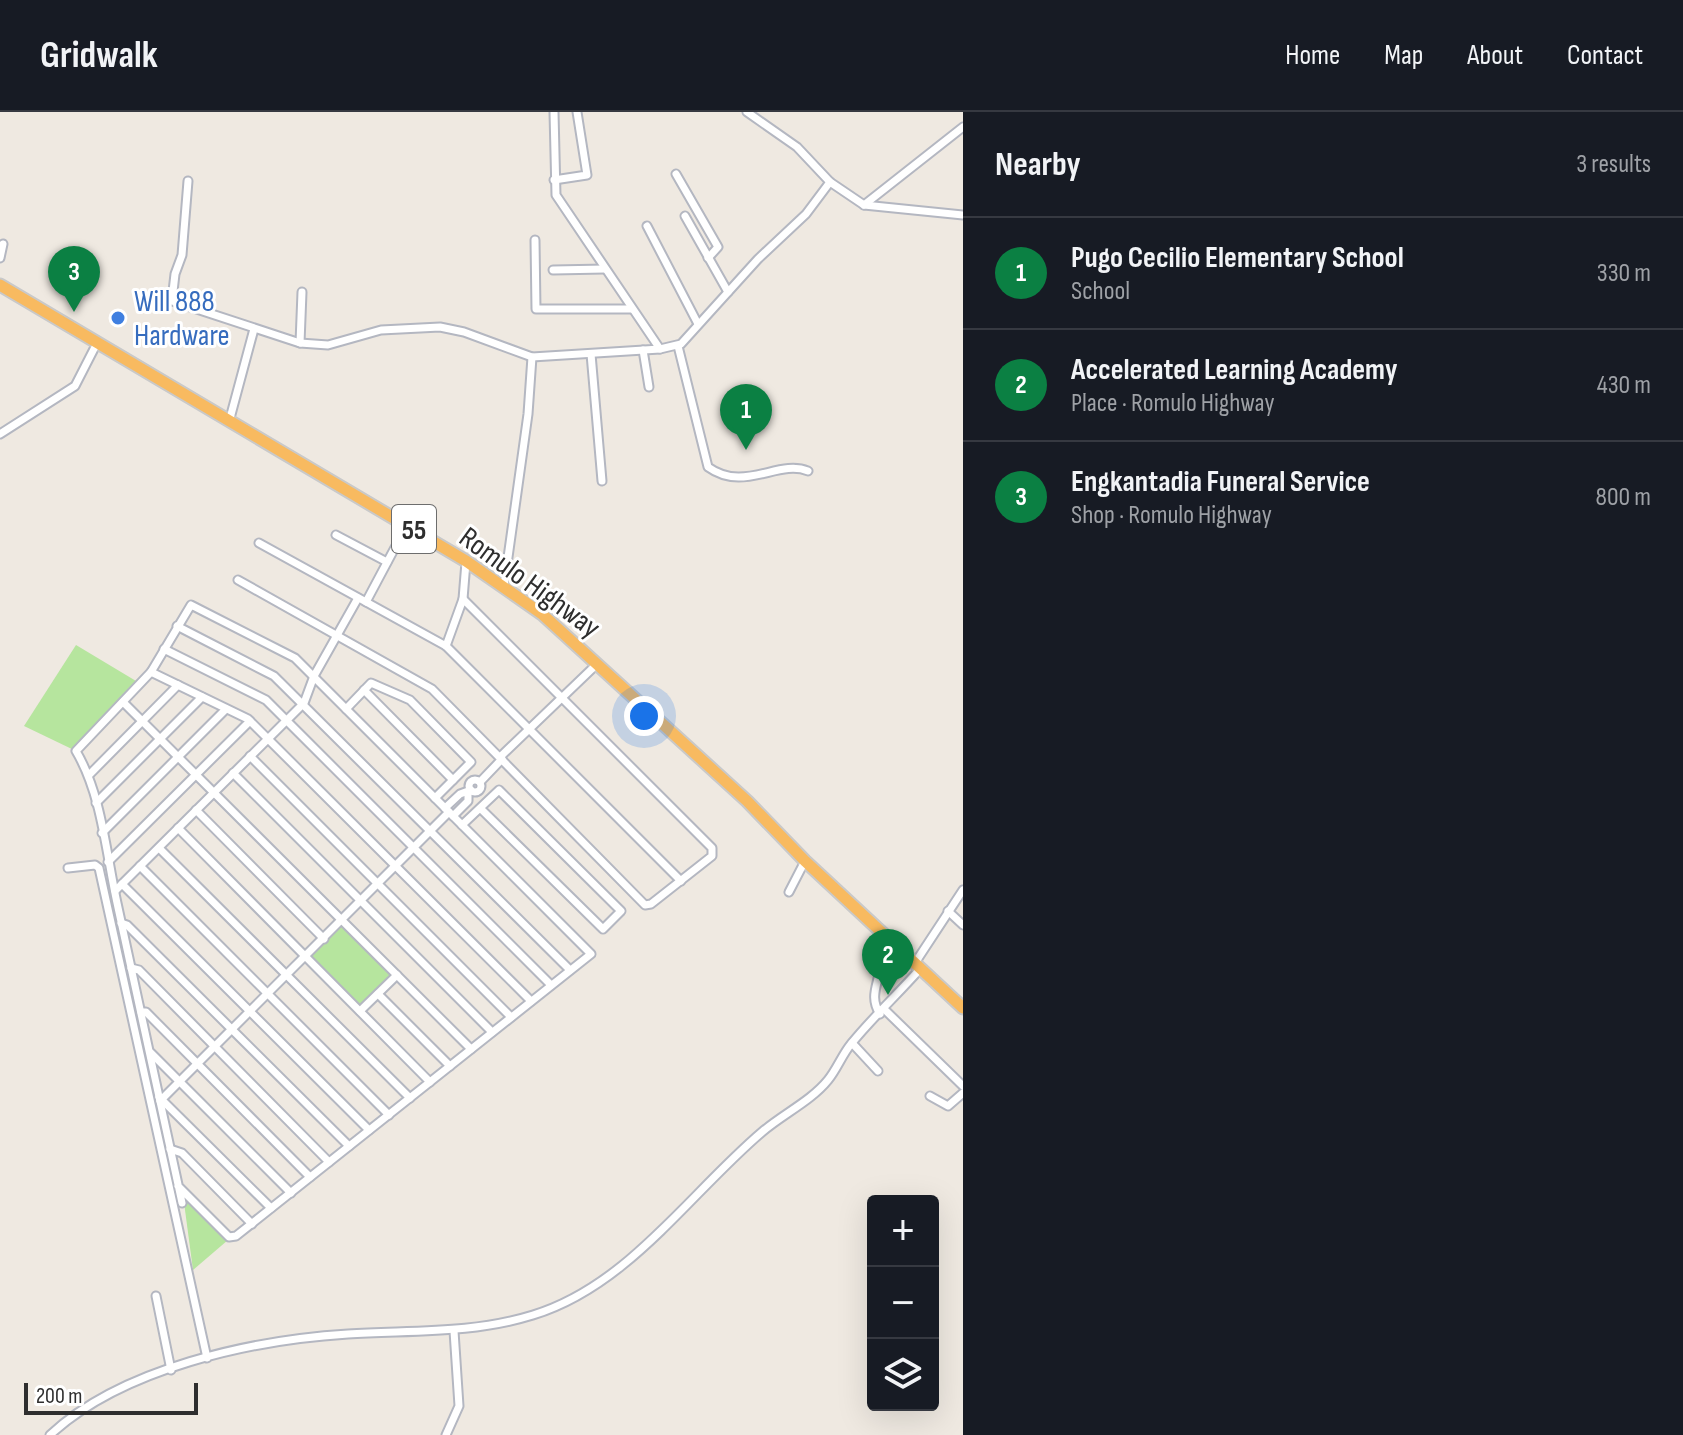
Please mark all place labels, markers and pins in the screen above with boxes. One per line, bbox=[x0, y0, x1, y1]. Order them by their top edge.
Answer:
pin: 3 bbox=[48, 246, 100, 312]
place label: Will 888 Hardware bbox=[134, 284, 230, 354]
marker: Will 888 Hardware bbox=[109, 309, 127, 327]
pin: 1 bbox=[720, 384, 772, 450]
pin: 2 bbox=[862, 929, 914, 995]

